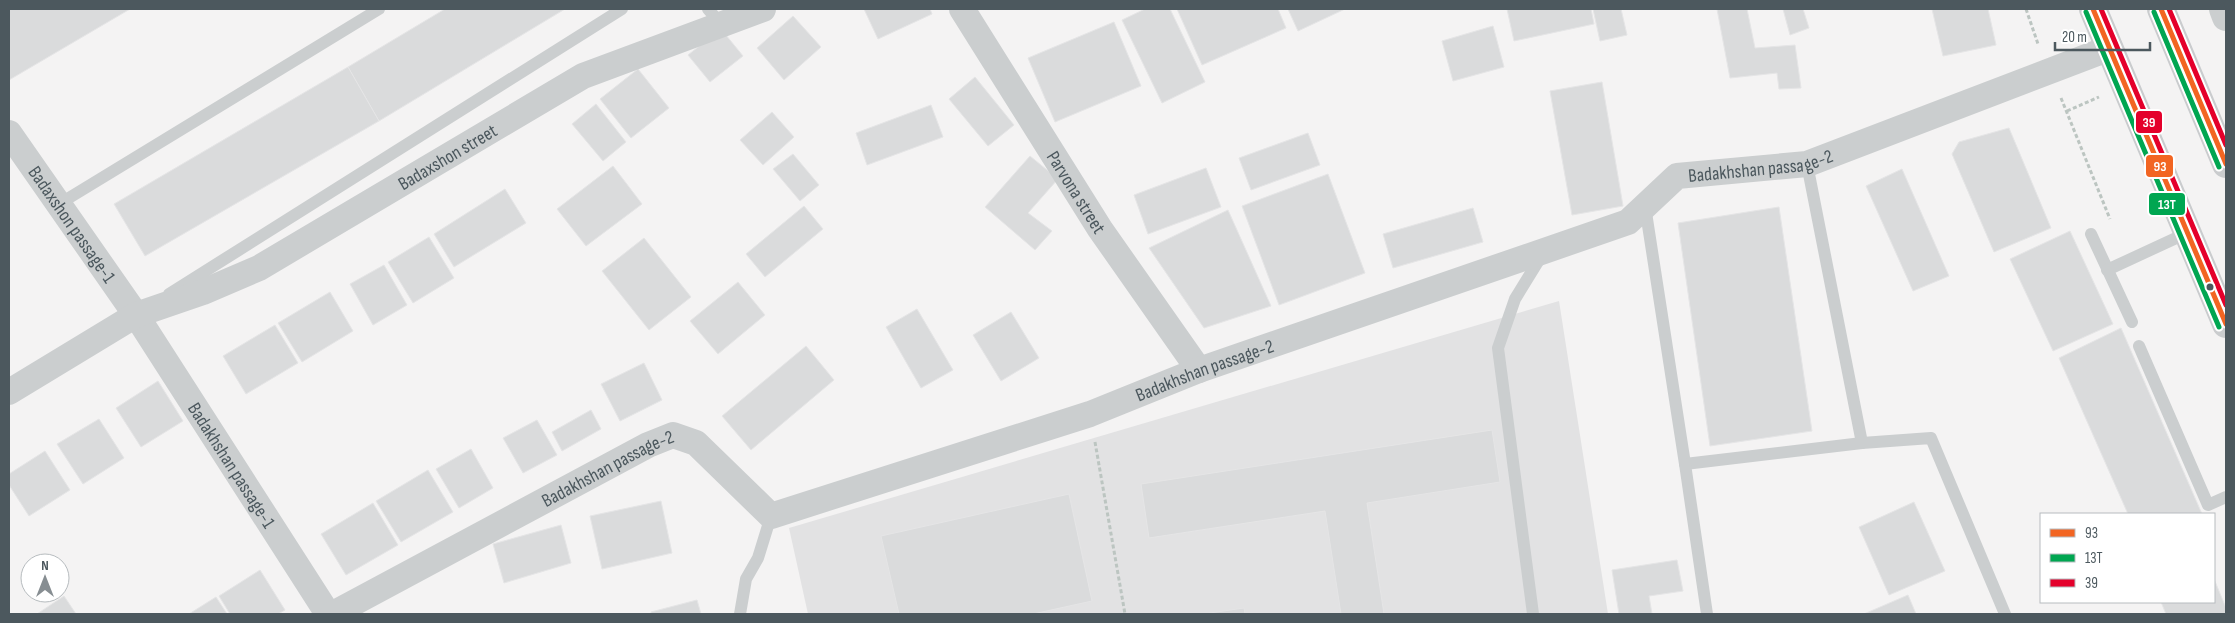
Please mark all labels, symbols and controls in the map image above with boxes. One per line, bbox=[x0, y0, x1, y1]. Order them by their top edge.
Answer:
scale bar bbox=[2055, 20, 2150, 52]
text: 20 m bbox=[2062, 28, 2087, 47]
line badge: 39 bbox=[2135, 110, 2163, 134]
text: 39 bbox=[2143, 114, 2156, 131]
street label: Badaxshon street bbox=[394, 119, 502, 196]
street label: Badakhshan passage-2 bbox=[1687, 145, 1836, 188]
street label: Parvona street bbox=[1041, 147, 1110, 239]
line badge: 93 bbox=[2145, 154, 2174, 178]
text: 93 bbox=[2154, 158, 2166, 175]
street label: Badaxshon passage-1 bbox=[23, 162, 120, 288]
line badge: 13Т bbox=[2148, 192, 2186, 216]
text: 13Т bbox=[2158, 196, 2176, 213]
unlabelled marker bbox=[2205, 282, 2215, 292]
street label: Badakhshan passage-2 bbox=[1132, 335, 1277, 407]
street label: Badakhshan passage-1 bbox=[182, 399, 280, 533]
street label: Badakhshan passage-2 bbox=[538, 426, 677, 513]
legend bbox=[2040, 513, 2215, 603]
text: 93 bbox=[2085, 524, 2098, 543]
text: 13Т bbox=[2085, 549, 2103, 568]
north arrow bbox=[20, 553, 70, 603]
text: N bbox=[41, 557, 49, 574]
text: 39 bbox=[2085, 574, 2098, 593]

